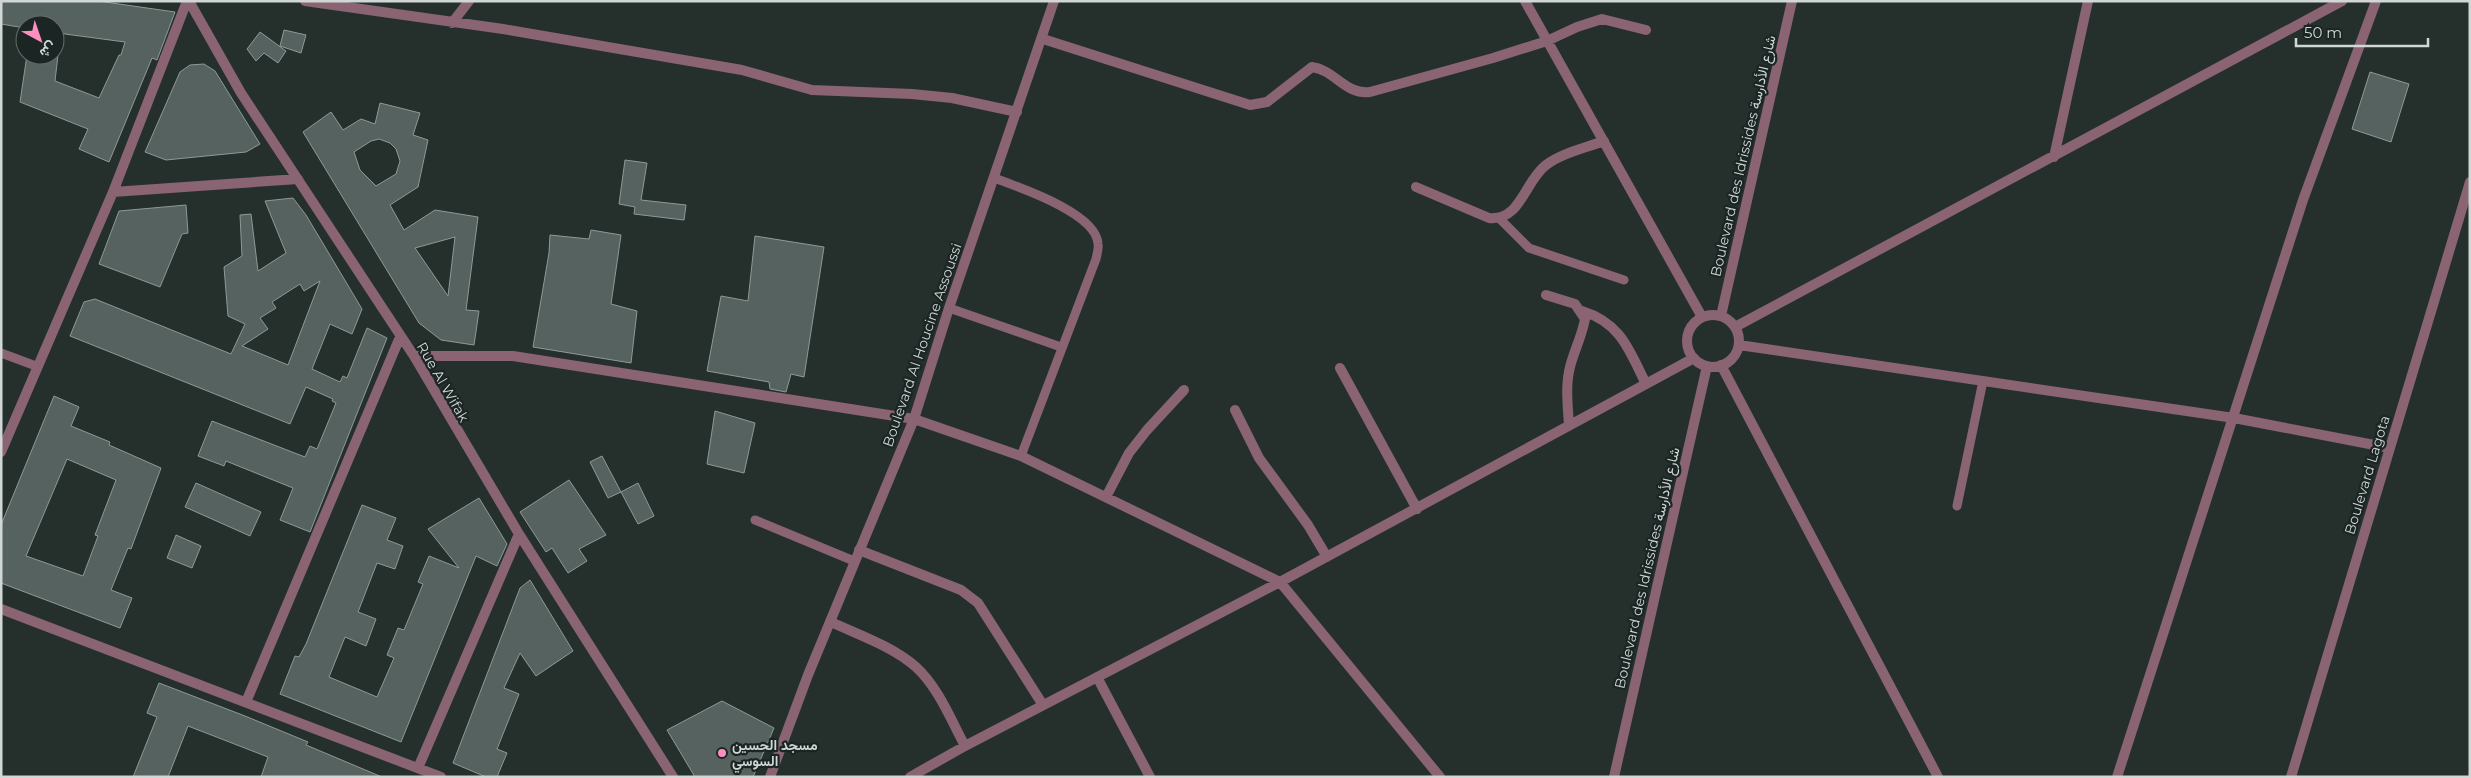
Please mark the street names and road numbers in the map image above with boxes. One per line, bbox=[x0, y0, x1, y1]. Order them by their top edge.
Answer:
street label: Boulevard des Idrissides شارع الأدارسة bbox=[1706, 33, 1782, 279]
street label: Boulevard Al Houcine Assoussi bbox=[879, 241, 965, 449]
street label: Rue Al Wifak bbox=[413, 339, 473, 426]
street label: Boulevard Lagota bbox=[2340, 413, 2394, 537]
street label: Boulevard des Idrissides شارع الأدارسة bbox=[1610, 445, 1686, 691]

